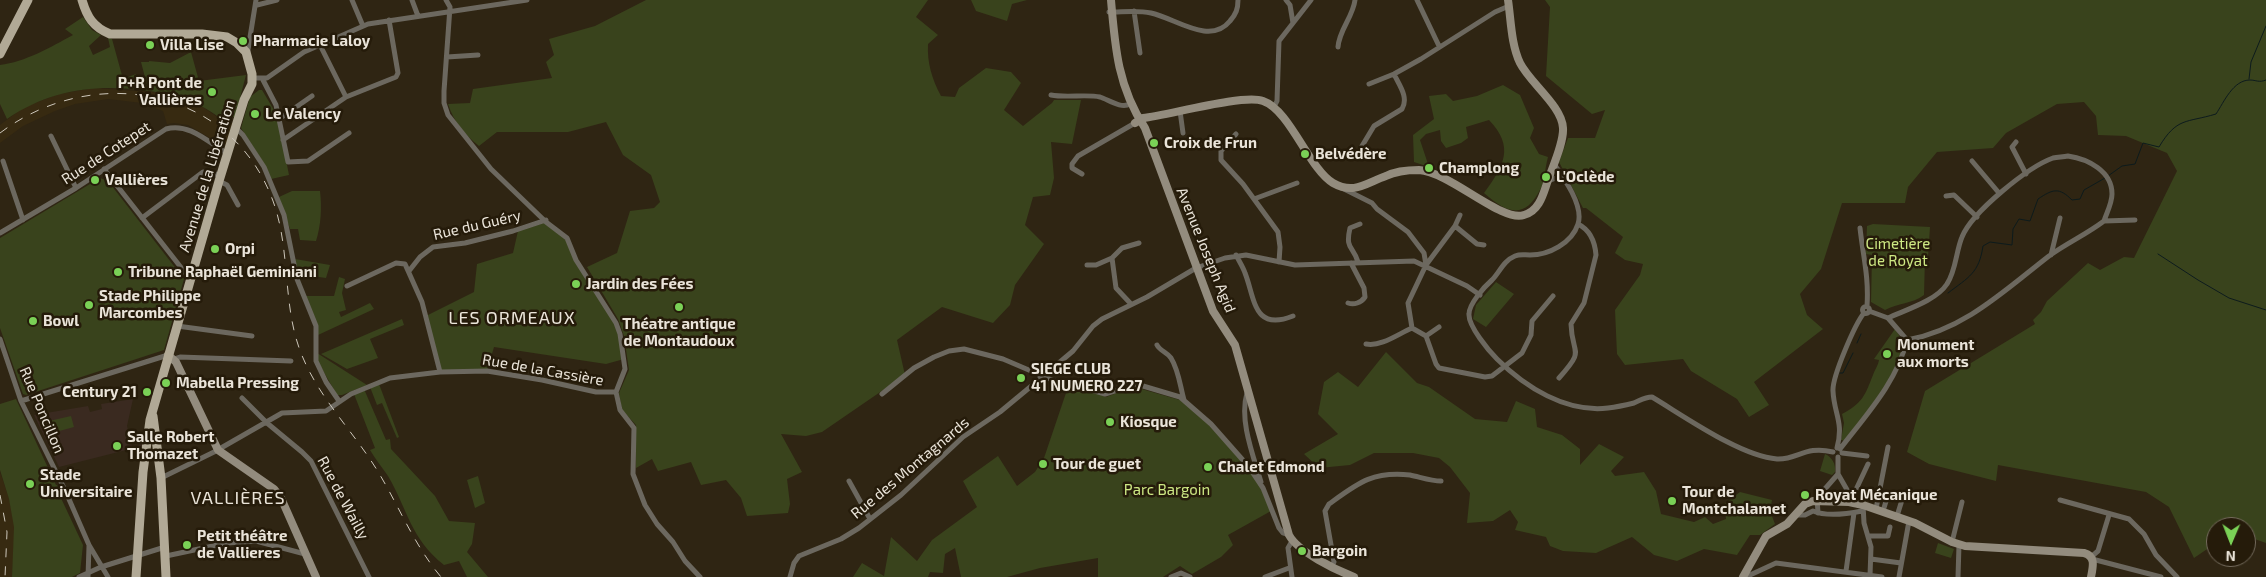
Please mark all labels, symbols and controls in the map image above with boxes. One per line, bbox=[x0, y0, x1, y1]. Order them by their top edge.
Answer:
place label: Pharmacie Laloy bbox=[253, 32, 370, 50]
marker: Pharmacie Laloy bbox=[237, 35, 249, 47]
place label: Villa Lise bbox=[160, 36, 224, 54]
marker: Villa Lise bbox=[144, 39, 156, 51]
place label: P+R Pont de Vallières bbox=[118, 74, 202, 109]
marker: P+R Pont de Vallières bbox=[206, 86, 218, 98]
street label: Avenue de la Libération bbox=[175, 98, 239, 254]
place label: Le Valency bbox=[265, 105, 341, 123]
marker: Le Valency bbox=[249, 108, 261, 120]
street label: Rue de Cotepet bbox=[58, 118, 154, 188]
place label: Croix de Frun bbox=[1164, 134, 1257, 152]
marker: Croix de Frun bbox=[1148, 137, 1160, 149]
place label: Belvédère bbox=[1315, 145, 1387, 163]
marker: Belvédère bbox=[1299, 148, 1311, 160]
place label: Champlong bbox=[1439, 159, 1519, 177]
marker: Champlong bbox=[1423, 162, 1435, 174]
place label: L'Oclède bbox=[1556, 168, 1615, 186]
place label: Vallières bbox=[105, 171, 168, 189]
marker: L'Oclède bbox=[1540, 171, 1552, 183]
marker: Vallières bbox=[89, 174, 101, 186]
street label: Avenue Joseph Agid bbox=[1173, 185, 1239, 315]
street label: Rue du Guéry bbox=[431, 206, 523, 244]
park label: Cimetière de Royat bbox=[1866, 235, 1930, 270]
place label: Orpi bbox=[225, 240, 255, 258]
marker: Orpi bbox=[209, 243, 221, 255]
place label: Tribune Raphaël Geminiani bbox=[128, 263, 317, 281]
marker: Tribune Raphaël Geminiani bbox=[112, 266, 124, 278]
place label: Jardin des Fées bbox=[586, 275, 693, 293]
marker: Jardin des Fées bbox=[570, 278, 582, 290]
place label: Stade Philippe Marcombes bbox=[99, 287, 201, 322]
marker: Stade Philippe Marcombes bbox=[83, 299, 95, 311]
marker: Théatre antique de Montaudoux bbox=[673, 301, 685, 313]
district label: LES ORMEAUX bbox=[447, 307, 577, 329]
place label: Bowl bbox=[43, 312, 79, 330]
marker: Bowl bbox=[27, 315, 39, 327]
place label: Théatre antique de Montaudoux bbox=[622, 315, 736, 350]
place label: Monument aux morts bbox=[1897, 336, 1974, 371]
marker: Monument aux morts bbox=[1881, 348, 1893, 360]
street label: Rue de la Cassière bbox=[481, 350, 605, 390]
place label: SIEGE CLUB 41 NUMERO 227 bbox=[1031, 360, 1142, 395]
street label: Rue Poncillon bbox=[16, 364, 68, 456]
marker: SIEGE CLUB 41 NUMERO 227 bbox=[1015, 372, 1027, 384]
place label: Mabella Pressing bbox=[176, 374, 299, 392]
marker: Mabella Pressing bbox=[160, 377, 172, 389]
place label: Century 21 bbox=[62, 383, 137, 401]
marker: Century 21 bbox=[141, 386, 153, 398]
street label: Rue des Montagnards bbox=[847, 413, 973, 523]
place label: Kiosque bbox=[1120, 413, 1177, 431]
marker: Kiosque bbox=[1104, 416, 1116, 428]
place label: Salle Robert Thomazet bbox=[127, 428, 214, 463]
marker: Salle Robert Thomazet bbox=[111, 440, 123, 452]
street label: Rue de Wailly bbox=[314, 453, 372, 543]
place label: Tour de guet bbox=[1053, 455, 1141, 473]
marker: Tour de guet bbox=[1037, 458, 1049, 470]
place label: Chalet Edmond bbox=[1218, 458, 1325, 476]
marker: Chalet Edmond bbox=[1202, 461, 1214, 473]
place label: Stade Universitaire bbox=[40, 466, 132, 501]
marker: Stade Universitaire bbox=[24, 478, 36, 490]
park label: Parc Bargoin bbox=[1124, 481, 1210, 499]
place label: Tour de Montchalamet bbox=[1682, 483, 1786, 518]
place label: Royat Mécanique bbox=[1815, 486, 1937, 504]
district label: VALLIÈRES bbox=[189, 487, 287, 509]
marker: Royat Mécanique bbox=[1799, 489, 1811, 501]
marker: Tour de Montchalamet bbox=[1666, 495, 1678, 507]
north arrow bbox=[2206, 517, 2256, 567]
place label: Petit théâtre de Vallieres bbox=[197, 527, 287, 562]
marker: Petit théâtre de Vallieres bbox=[181, 539, 193, 551]
place label: Bargoin bbox=[1312, 542, 1367, 560]
marker: Bargoin bbox=[1296, 545, 1308, 557]
text: N bbox=[2226, 548, 2236, 565]

